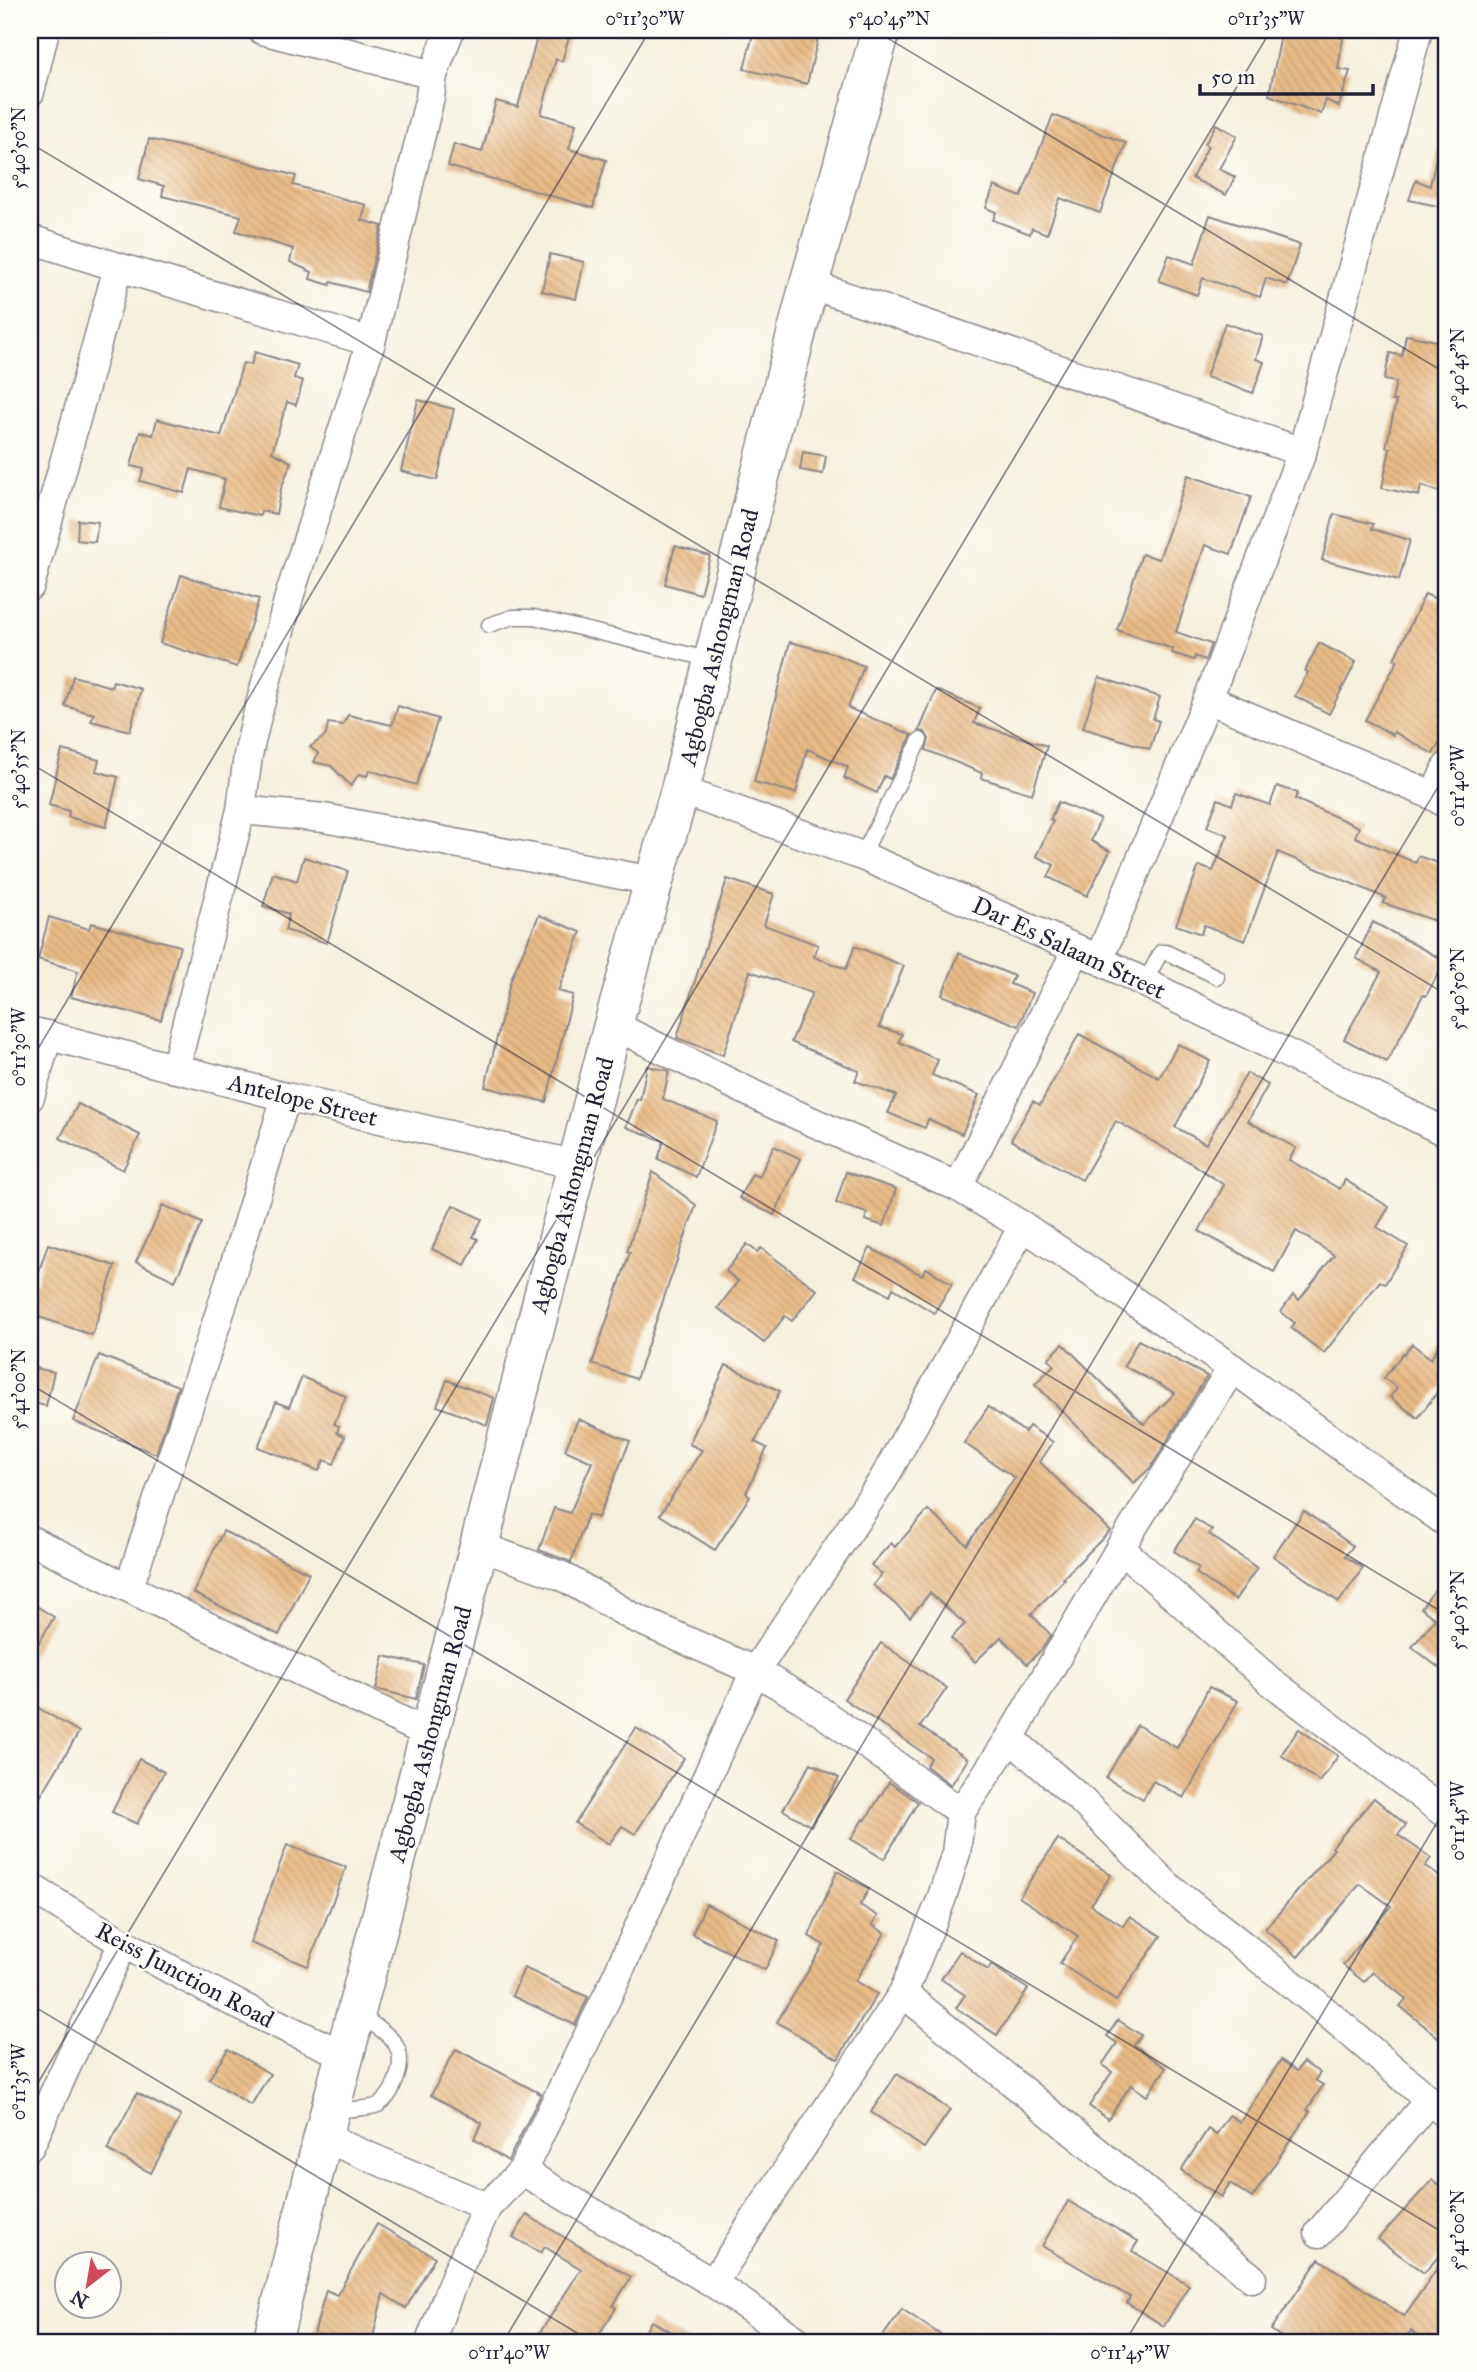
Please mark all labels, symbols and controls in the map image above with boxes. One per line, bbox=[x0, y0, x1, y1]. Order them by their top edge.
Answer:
text: 0°11'30"W bbox=[606, 8, 685, 30]
text: 5°40'45"N bbox=[848, 8, 930, 30]
text: 0°11'35"W bbox=[1228, 8, 1305, 30]
scale bar bbox=[1200, 52, 1374, 96]
text: 50 m bbox=[1211, 64, 1256, 90]
text: 5°40'50"N bbox=[8, 107, 30, 189]
text: 5°40'45"N bbox=[1447, 328, 1469, 410]
street label: Agbogba Ashongman Road bbox=[672, 505, 765, 770]
text: 5°40'55"N bbox=[8, 729, 30, 809]
text: 0°11'40"W bbox=[1447, 744, 1469, 827]
street label: Dar Es Salaam Street bbox=[967, 890, 1171, 1006]
text: 5°40'50"N bbox=[1447, 948, 1469, 1030]
text: 0°11'30"W bbox=[8, 1007, 30, 1086]
street label: Agbogba Ashongman Road bbox=[523, 1054, 621, 1317]
street label: Antelope Street bbox=[224, 1067, 381, 1133]
text: 5°41'00"N bbox=[8, 1348, 30, 1430]
text: 5°40'55"N bbox=[1447, 1570, 1469, 1650]
street label: Agbogba Ashongman Road bbox=[381, 1603, 479, 1866]
text: 0°11'45"W bbox=[1447, 1780, 1469, 1861]
street label: Reiss Junction Road bbox=[91, 1915, 279, 2035]
text: 0°11'35"W bbox=[8, 2043, 30, 2120]
text: 5°41'00"N bbox=[1447, 2189, 1469, 2271]
north arrow bbox=[52, 2250, 122, 2320]
text: N bbox=[67, 2285, 92, 2313]
text: 0°11'40"W bbox=[468, 2342, 551, 2364]
text: 0°11'45"W bbox=[1090, 2342, 1171, 2364]

